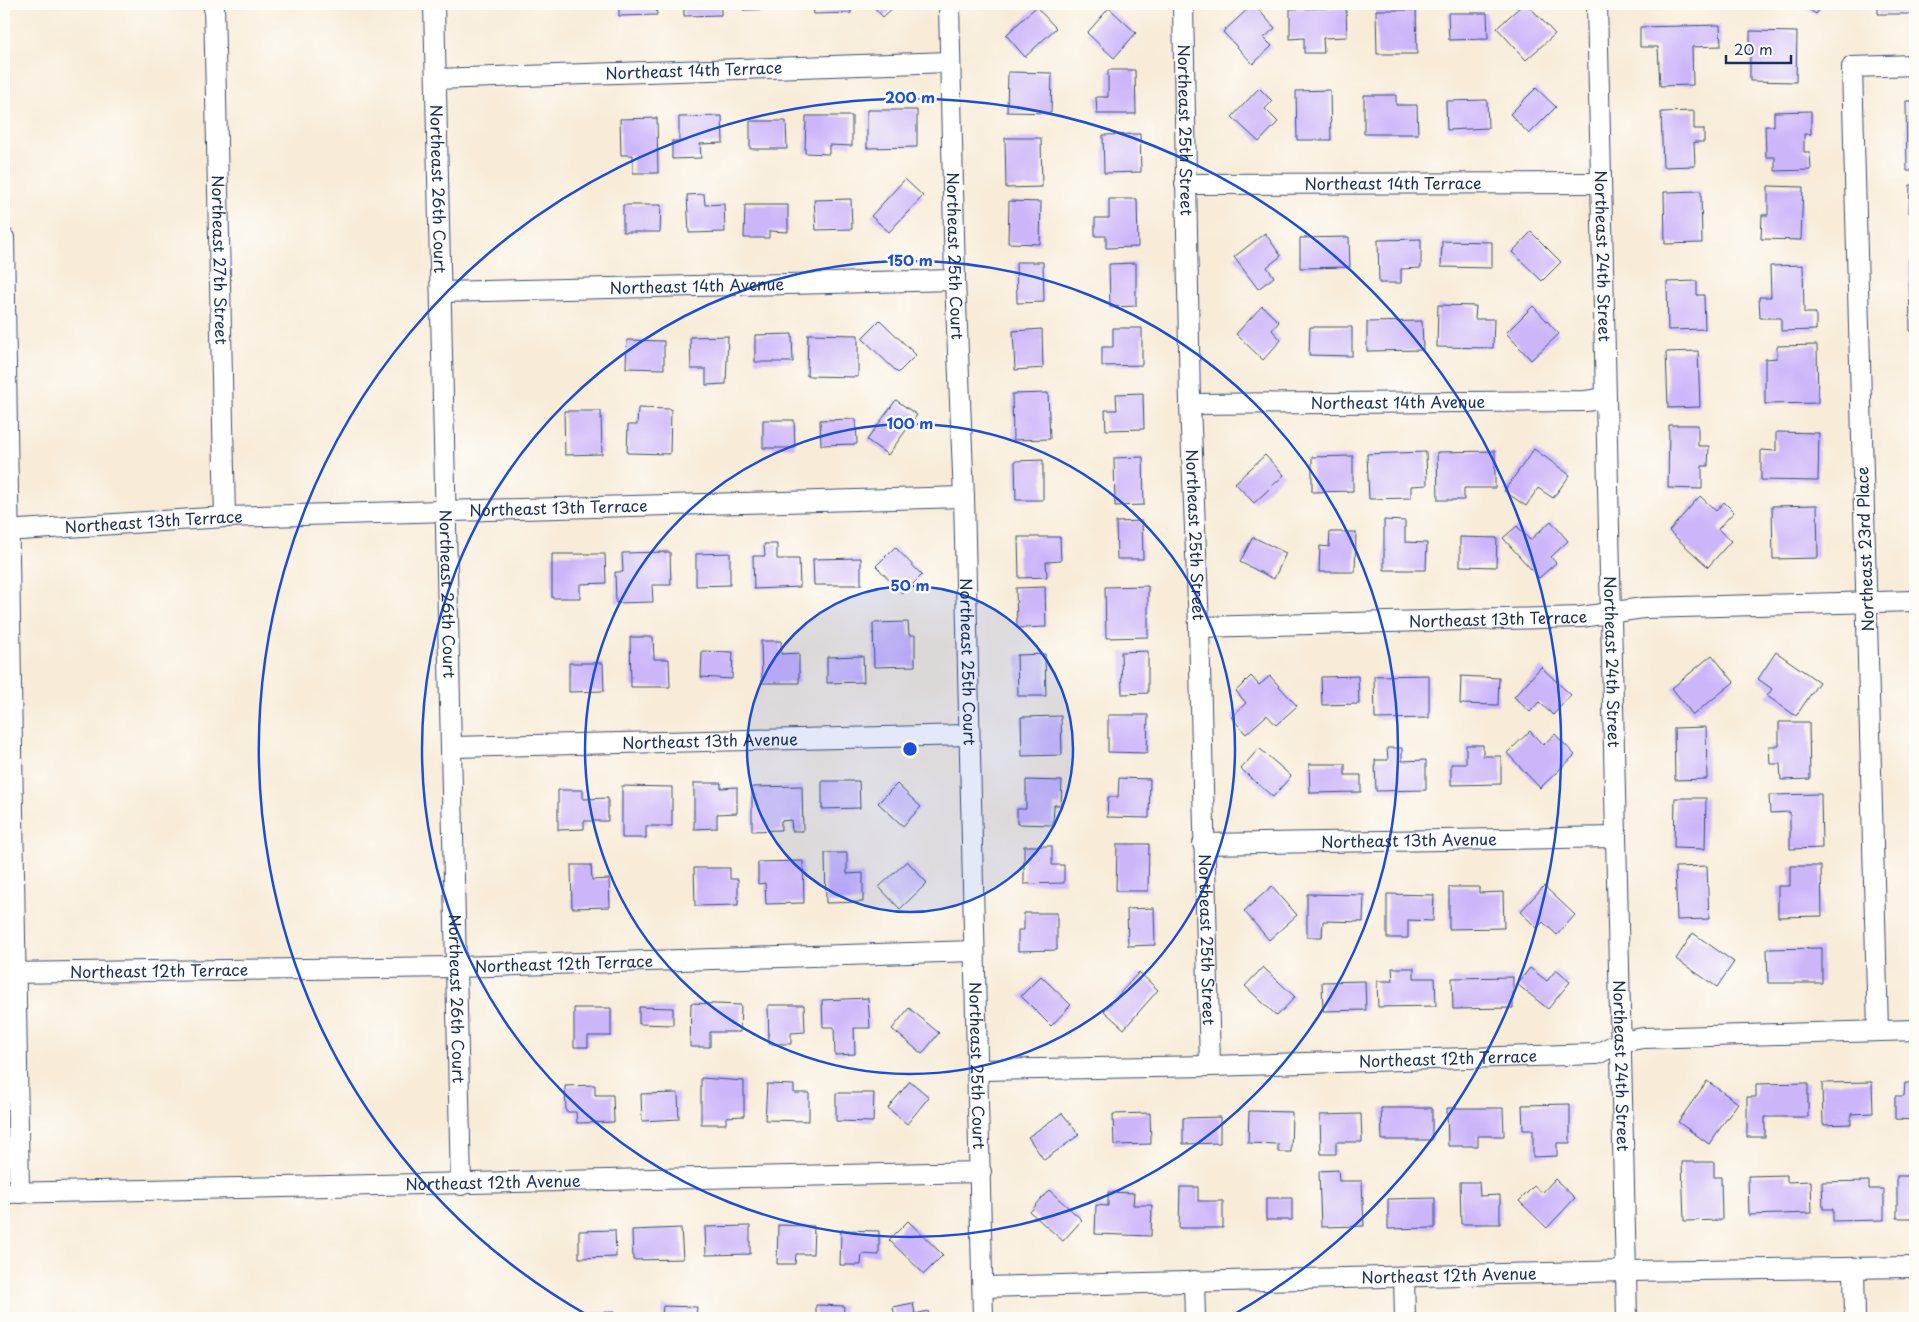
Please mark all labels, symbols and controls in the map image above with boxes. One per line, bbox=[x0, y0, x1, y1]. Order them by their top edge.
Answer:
scale bar bbox=[1726, 32, 1792, 64]
text: 20 m bbox=[1734, 37, 1773, 60]
street label: Northeast 25th Street bbox=[1173, 44, 1200, 216]
street label: Northeast 14th Terrace bbox=[605, 55, 783, 84]
text: 200 m bbox=[885, 85, 935, 108]
street label: Northeast 26th Court bbox=[425, 104, 453, 274]
street label: Northeast 14th Terrace bbox=[1304, 170, 1482, 195]
street label: Northeast 24th Street bbox=[1590, 170, 1618, 342]
street label: Northeast 25th Court bbox=[942, 172, 970, 340]
street label: Northeast 27th Street bbox=[207, 175, 234, 345]
text: 150 m bbox=[887, 248, 933, 271]
street label: Northeast 14th Avenue bbox=[609, 271, 785, 299]
street label: Northeast 14th Avenue bbox=[1311, 389, 1486, 414]
text: 100 m bbox=[887, 411, 933, 434]
street label: Northeast 25th Street bbox=[1181, 449, 1212, 621]
street label: Northeast 23rd Place bbox=[1849, 466, 1879, 632]
street label: Northeast 13th Terrace bbox=[469, 493, 648, 521]
street label: Northeast 13th Terrace bbox=[64, 504, 243, 538]
street label: Northeast 26th Court bbox=[435, 509, 462, 679]
text: 50 m bbox=[891, 573, 929, 596]
street label: Northeast 24th Street bbox=[1599, 576, 1627, 748]
street label: Northeast 25th Court bbox=[955, 578, 983, 746]
street label: Northeast 13th Terrace bbox=[1408, 603, 1589, 633]
street label: Northeast 13th Avenue bbox=[622, 726, 798, 754]
centre of rings bbox=[901, 740, 919, 758]
street label: Northeast 13th Avenue bbox=[1321, 826, 1497, 853]
street label: Northeast 25th Street bbox=[1194, 854, 1222, 1026]
street label: Northeast 26th Court bbox=[444, 914, 472, 1084]
street label: Northeast 12th Terrace bbox=[474, 948, 653, 977]
street label: Northeast 12th Terrace bbox=[70, 957, 248, 983]
street label: Northeast 24th Street bbox=[1608, 980, 1636, 1152]
street label: Northeast 25th Court bbox=[964, 982, 992, 1150]
street label: Northeast 12th Terrace bbox=[1358, 1043, 1537, 1072]
street label: Northeast 12th Avenue bbox=[405, 1168, 581, 1195]
street label: Northeast 12th Avenue bbox=[1361, 1260, 1537, 1289]

